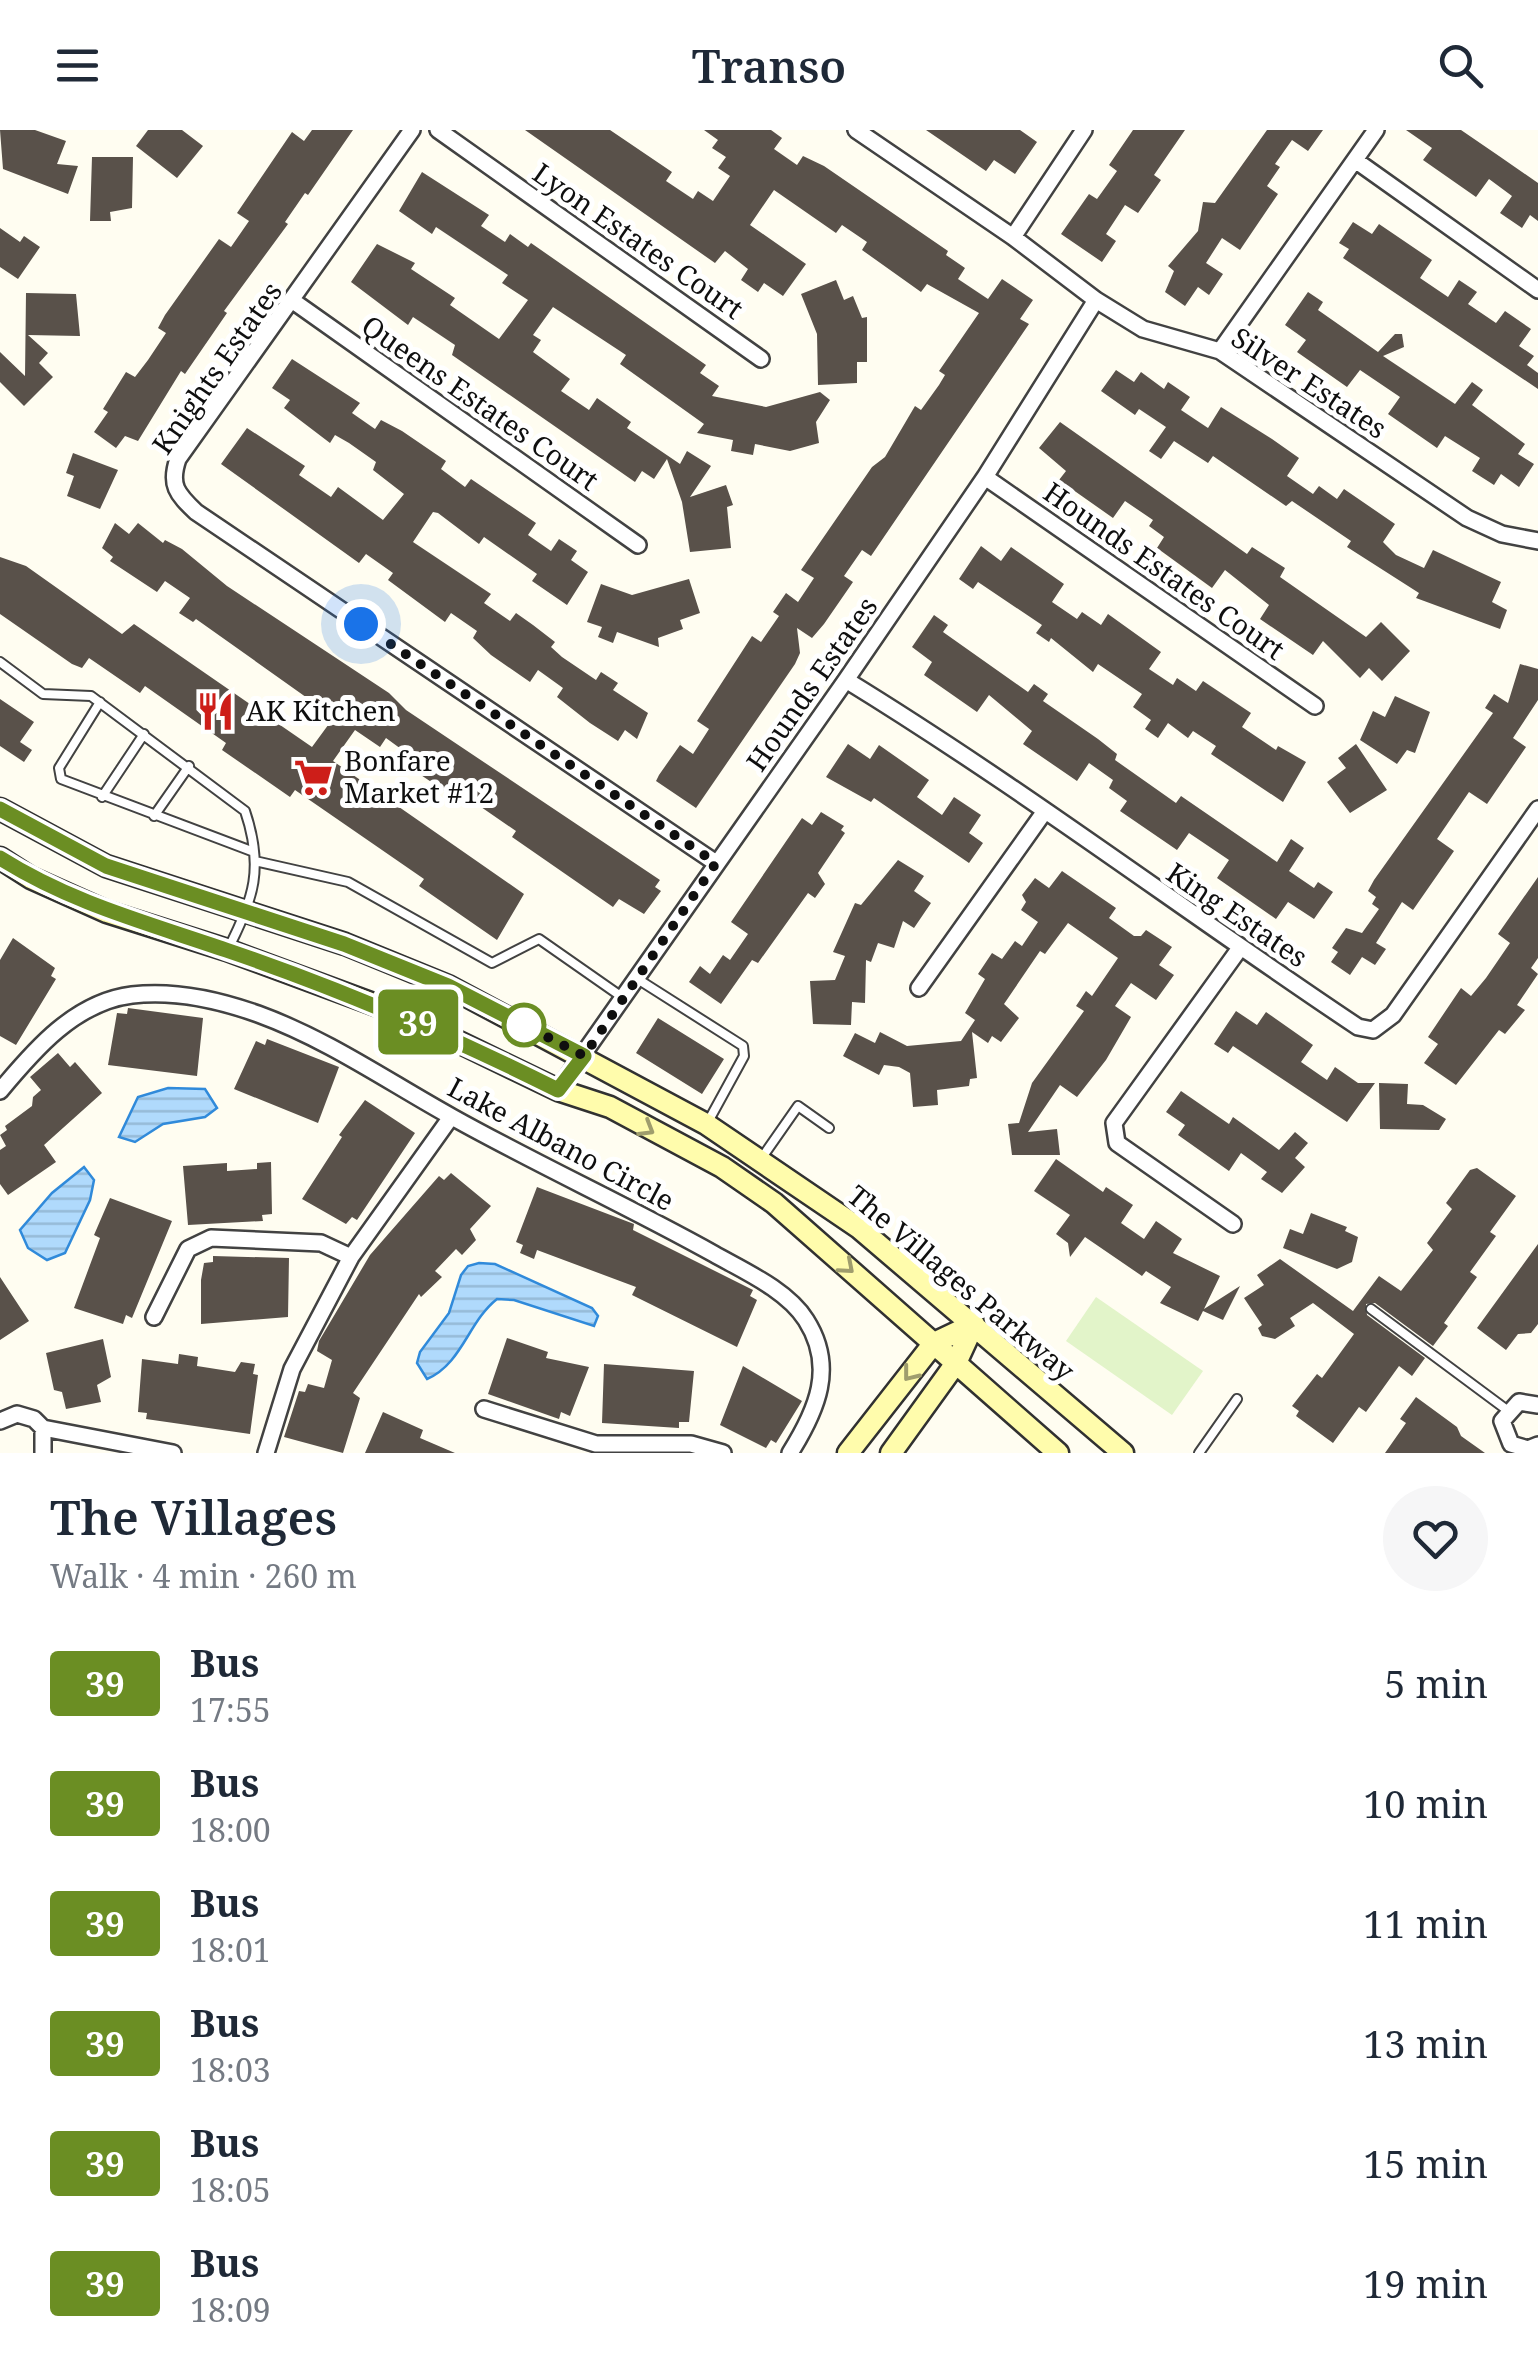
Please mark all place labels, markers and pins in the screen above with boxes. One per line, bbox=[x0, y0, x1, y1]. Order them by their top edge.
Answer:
restaurant icon: AK Kitchen bbox=[195, 690, 237, 732]
place label: AK Kitchen bbox=[246, 691, 396, 729]
place label: Bonfare Market #12 bbox=[344, 741, 494, 811]
supermarket icon: Bonfare Market #12 bbox=[293, 756, 335, 798]
unlabelled marker bbox=[503, 1004, 545, 1046]

